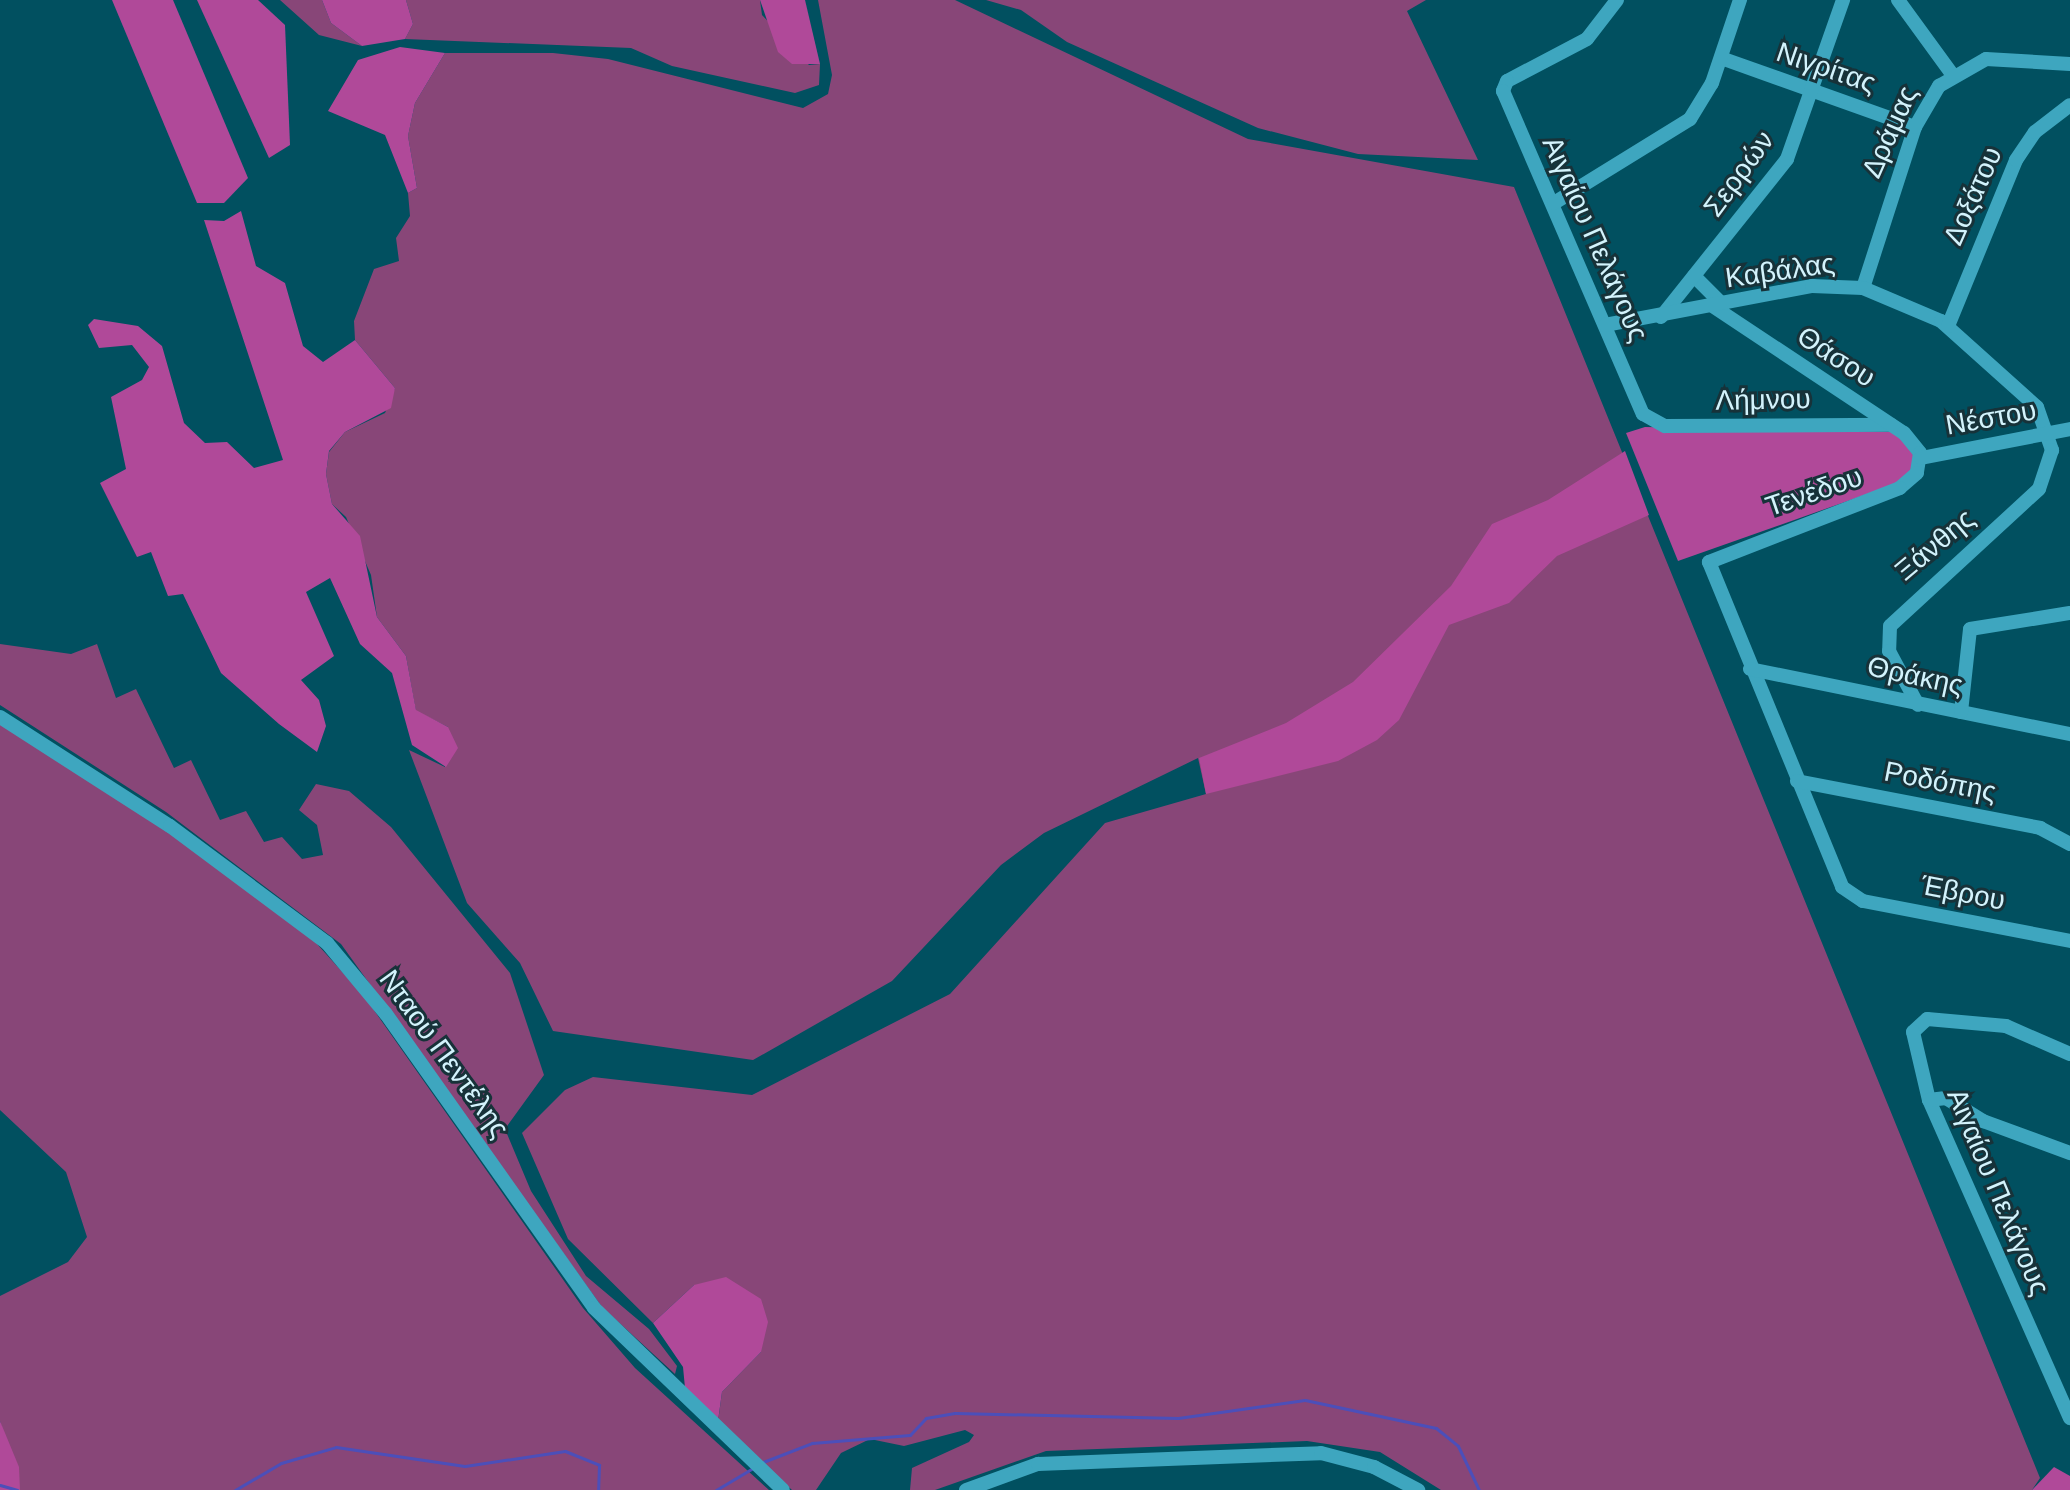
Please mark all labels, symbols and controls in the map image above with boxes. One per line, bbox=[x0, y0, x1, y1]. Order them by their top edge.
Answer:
street label: Νιγρίτας bbox=[1772, 35, 1880, 101]
street label: Δράμας bbox=[1855, 81, 1925, 183]
street label: Σερρών bbox=[1697, 125, 1781, 223]
street label: Αιγαίου Πελάγους bbox=[1535, 131, 1655, 347]
street label: Δοξάτου bbox=[1937, 142, 2009, 250]
street label: Καβάλας bbox=[1723, 247, 1837, 295]
street label: Θάσου bbox=[1791, 319, 1881, 395]
street label: Λήμνου bbox=[1715, 382, 1811, 418]
street label: Νέστου bbox=[1943, 394, 2039, 442]
street label: Τενέδου bbox=[1762, 460, 1866, 524]
street label: Ξάνθης bbox=[1889, 502, 1981, 588]
street label: Θράκης bbox=[1864, 649, 1966, 703]
street label: Ροδόπης bbox=[1881, 755, 1999, 809]
street label: Έβρου bbox=[1918, 868, 2008, 918]
street label: Νταού Πεντέλης bbox=[372, 964, 516, 1144]
street label: Αιγαίου Πελάγους bbox=[1939, 1084, 2057, 1300]

